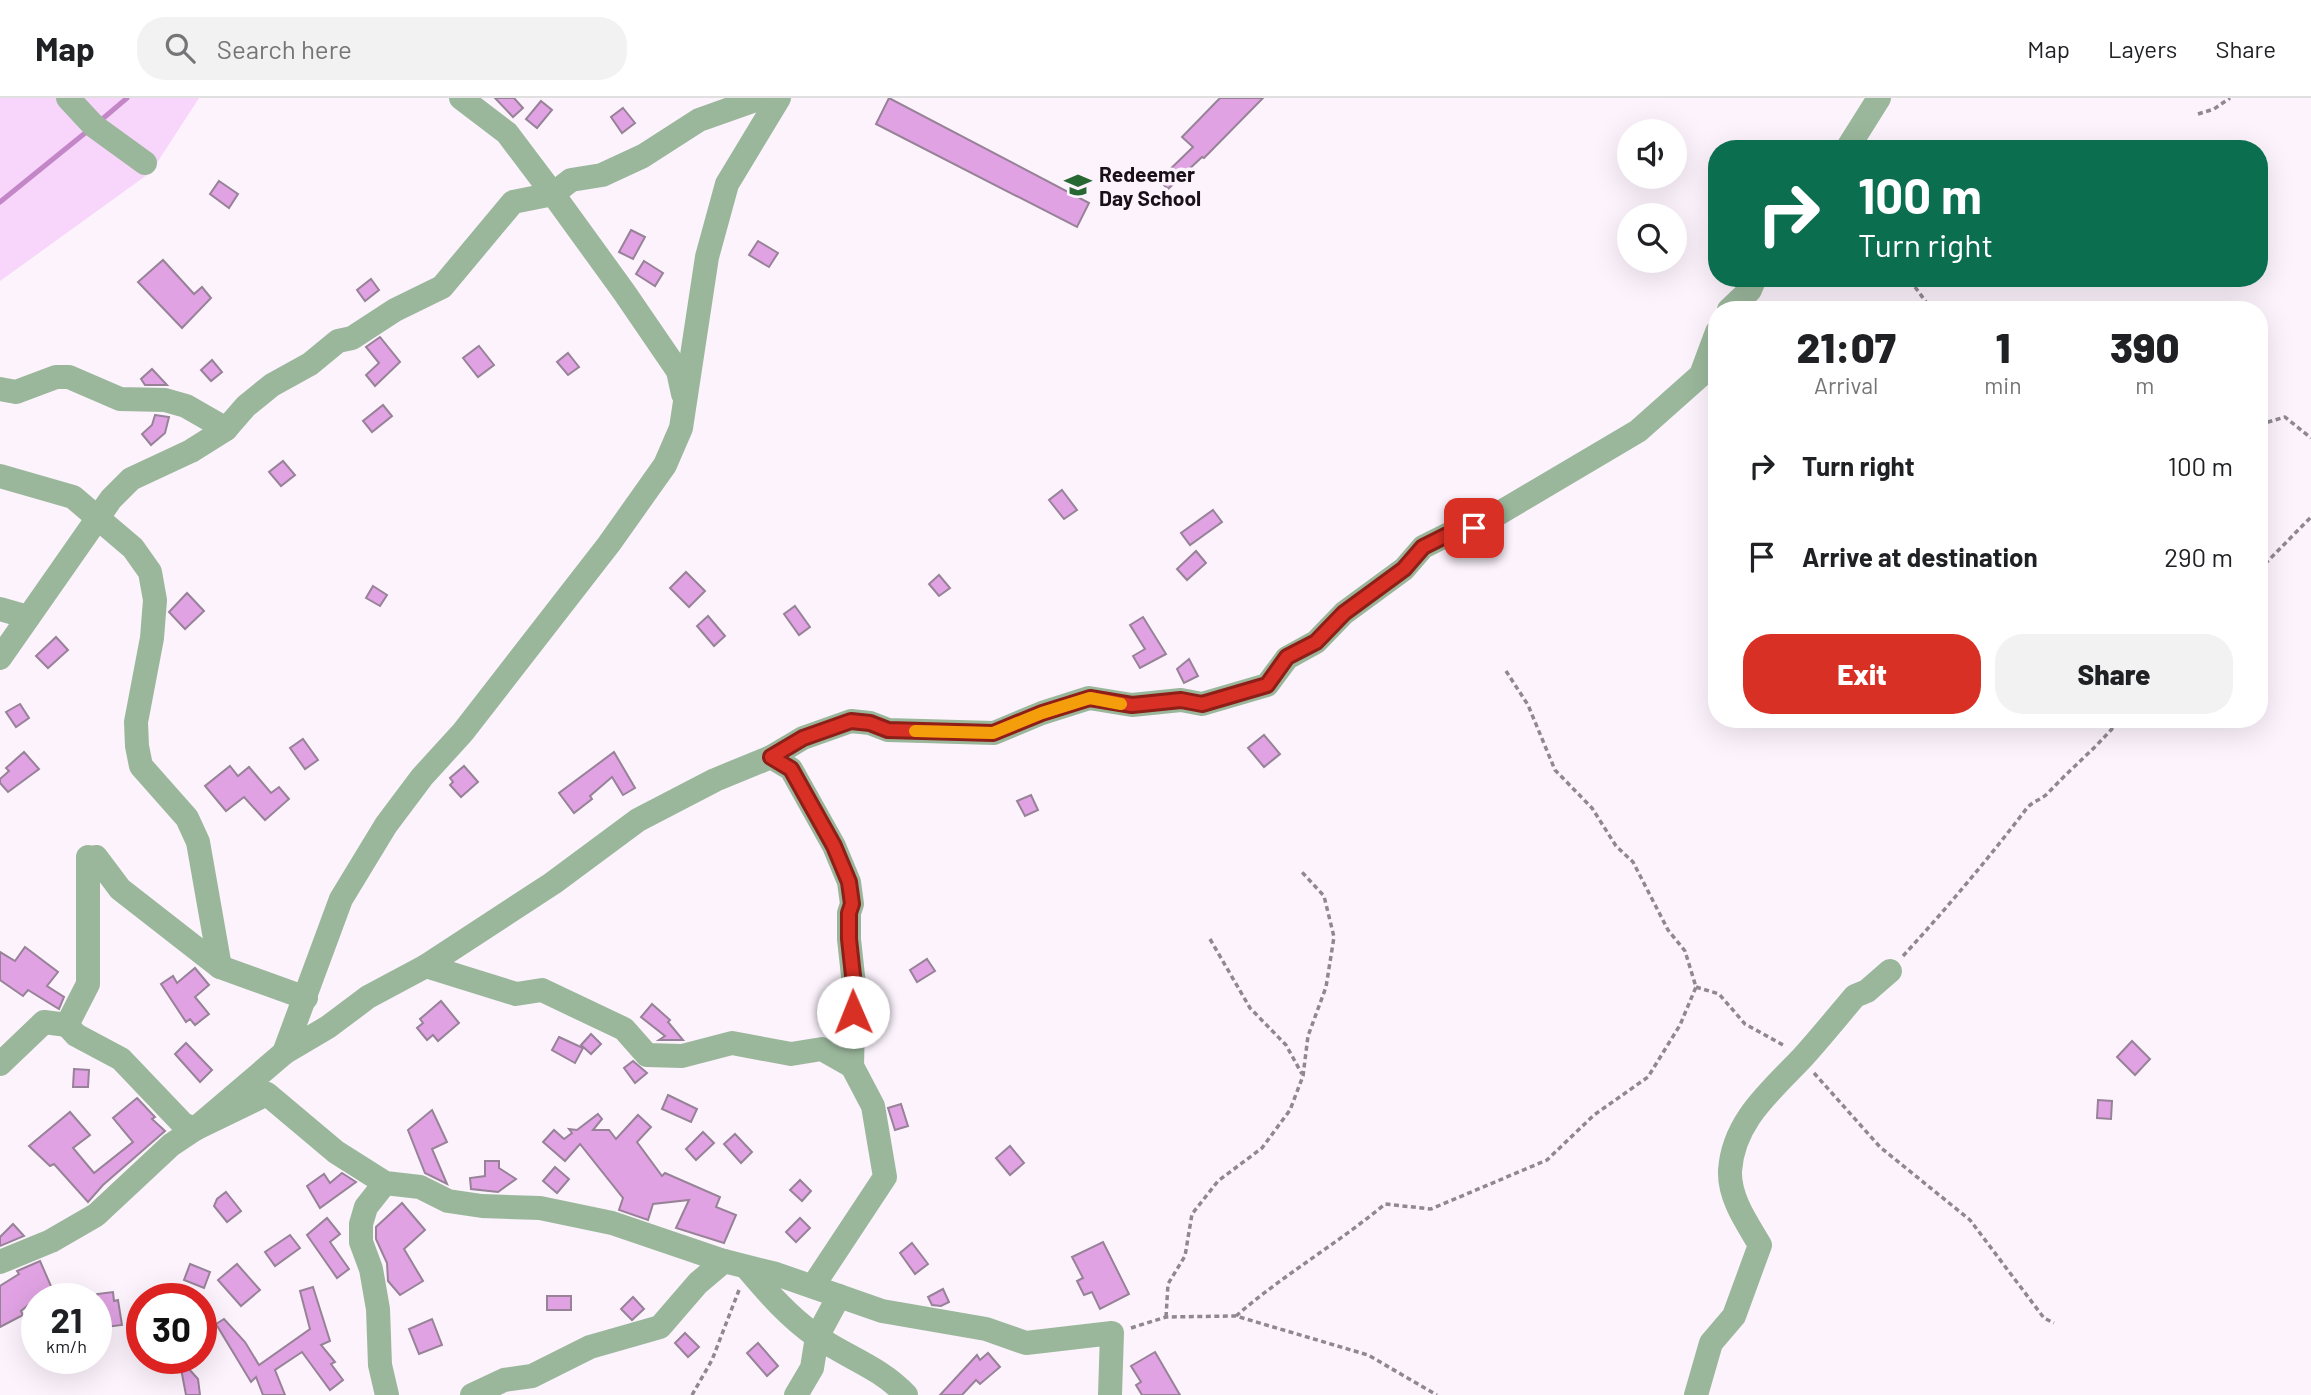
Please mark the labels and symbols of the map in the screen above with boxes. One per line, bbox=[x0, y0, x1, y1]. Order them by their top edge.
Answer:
place label: Redeemer Day School bbox=[1099, 161, 1201, 210]
school or university icon: Redeemer Day School bbox=[1063, 170, 1093, 200]
pin bbox=[1444, 498, 1504, 558]
position arrow bbox=[816, 975, 890, 1049]
speed limit sign: 30 bbox=[126, 1283, 217, 1374]

